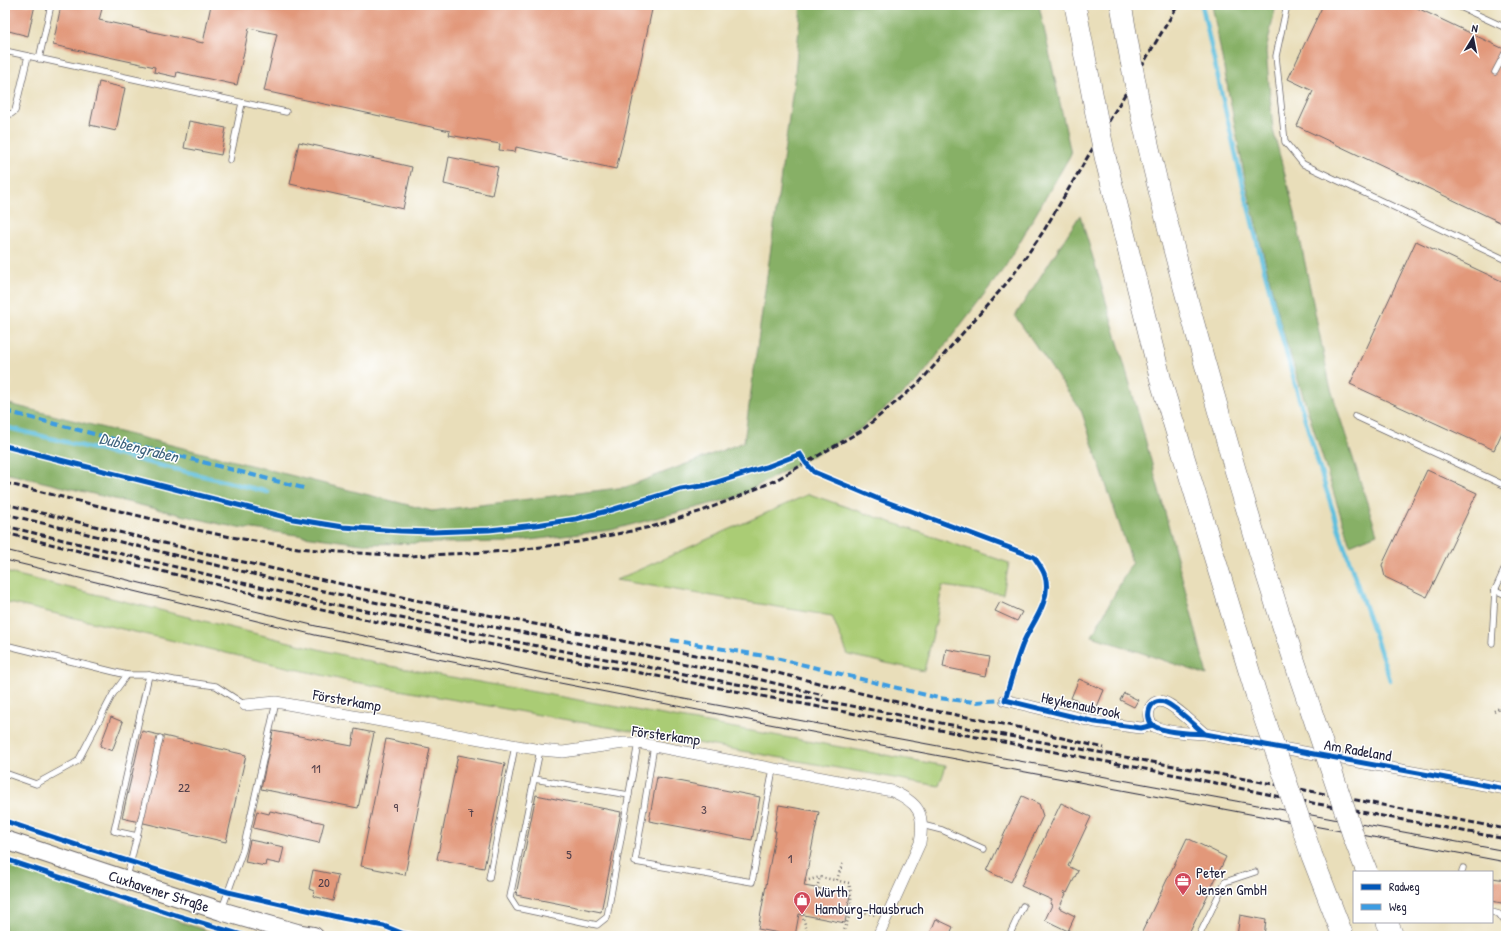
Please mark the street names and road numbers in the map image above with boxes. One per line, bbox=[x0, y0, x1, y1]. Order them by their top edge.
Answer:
street label: Försterkamp bbox=[310, 684, 383, 716]
street label: Heykenaubrook bbox=[1039, 686, 1123, 724]
street label: Försterkamp bbox=[629, 720, 702, 750]
street label: Am Radeland bbox=[1323, 734, 1393, 766]
street label: Cuxhavener Straße bbox=[106, 865, 212, 917]

